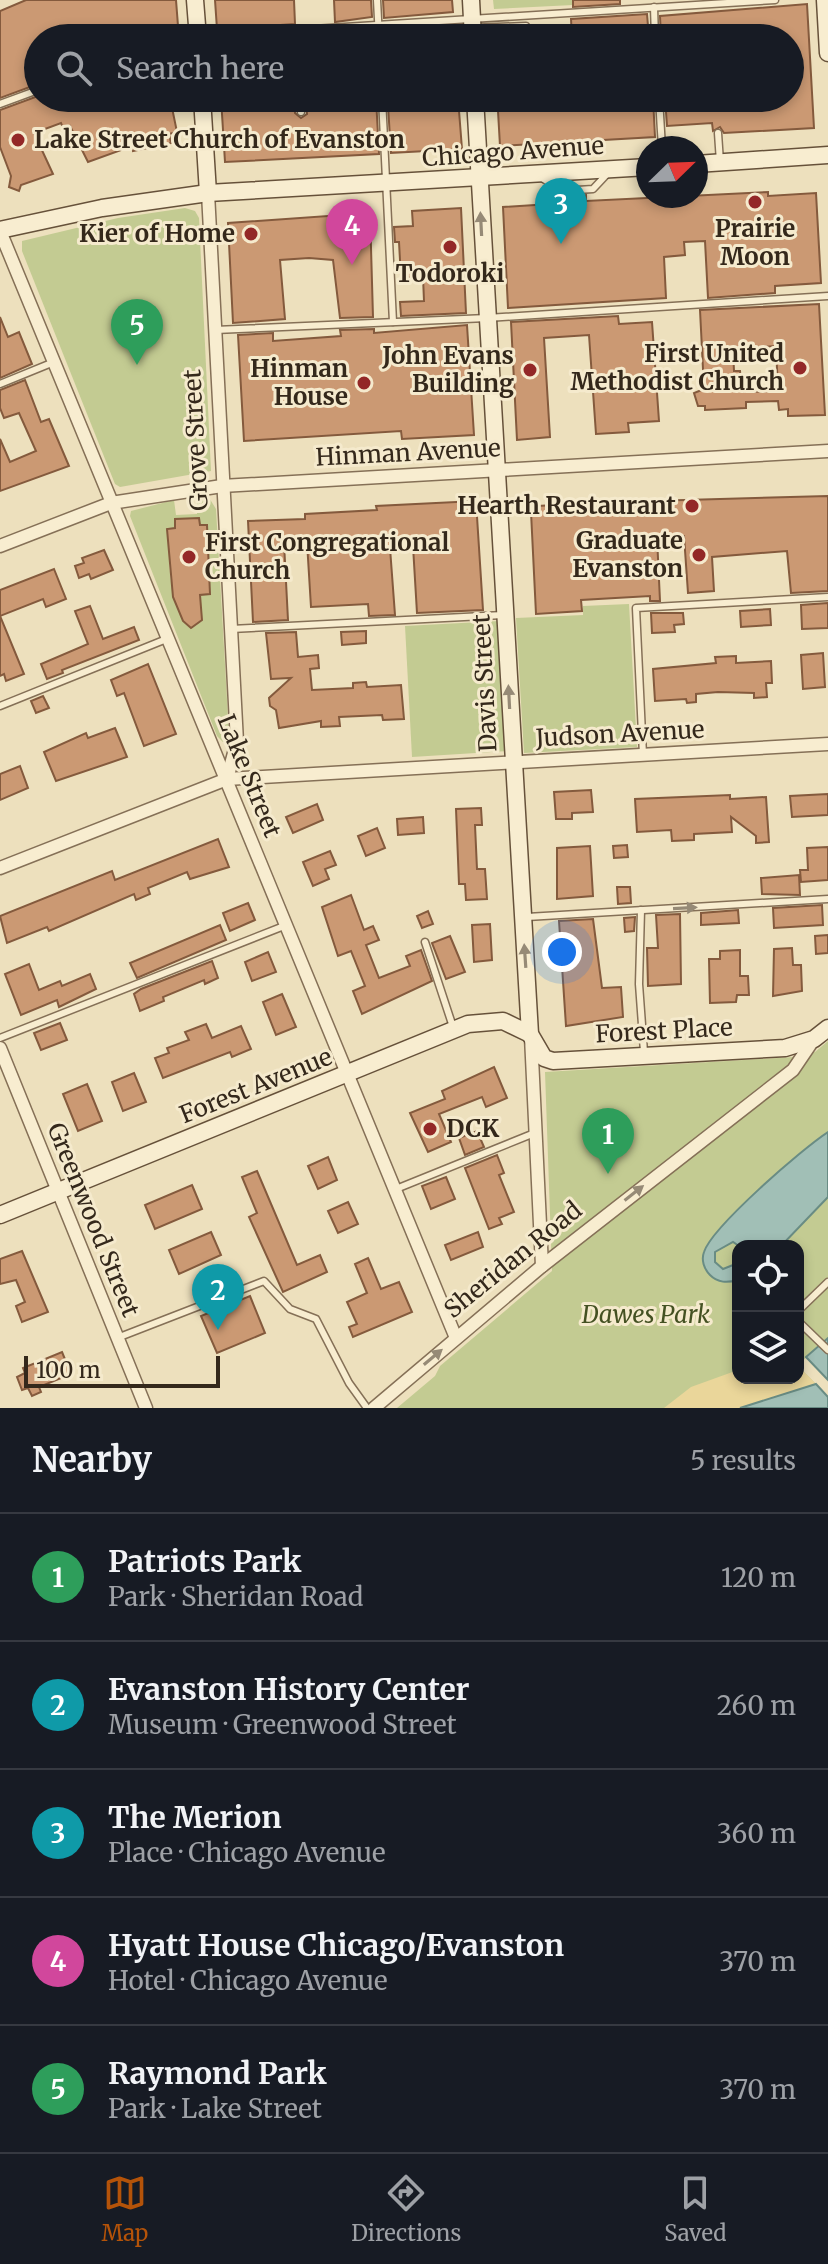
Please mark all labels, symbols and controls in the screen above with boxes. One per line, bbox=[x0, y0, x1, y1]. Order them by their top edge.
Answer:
search box bbox=[24, 24, 804, 112]
icon: search bbox=[52, 46, 96, 90]
text: Search here bbox=[116, 49, 284, 87]
place label: Lake Street Church of Evanston bbox=[34, 124, 405, 155]
street label: Chicago Avenue bbox=[421, 130, 605, 173]
marker: Lake Street Church of Evanston bbox=[9, 131, 27, 149]
north arrow bbox=[636, 136, 708, 208]
pin: 3 bbox=[535, 178, 587, 244]
marker: Prairie Moon bbox=[746, 193, 764, 211]
pin: 4 bbox=[326, 199, 378, 265]
one-way arrow bbox=[474, 211, 487, 236]
place label: Prairie Moon bbox=[715, 213, 795, 272]
place label: Kier of Home bbox=[79, 218, 235, 249]
marker: Kier of Home bbox=[242, 225, 260, 243]
marker: Todoroki bbox=[441, 238, 459, 256]
place label: Todoroki bbox=[395, 258, 505, 289]
pin: 5 bbox=[111, 299, 163, 365]
place label: First United Methodist Church bbox=[570, 338, 784, 397]
place label: John Evans Building bbox=[381, 340, 514, 399]
place label: Hinman House bbox=[250, 353, 348, 412]
marker: First United Methodist Church bbox=[791, 359, 809, 377]
marker: John Evans Building bbox=[521, 361, 539, 379]
street label: Grove Street bbox=[176, 368, 215, 511]
marker: Hinman House bbox=[355, 374, 373, 392]
street label: Hinman Avenue bbox=[315, 432, 501, 473]
place label: Hearth Restaurant bbox=[457, 490, 676, 521]
marker: Hearth Restaurant bbox=[683, 497, 701, 515]
place label: Graduate Evanston bbox=[572, 525, 683, 584]
place label: First Congregational Church bbox=[205, 527, 449, 586]
marker: Graduate Evanston bbox=[690, 546, 708, 564]
marker: First Congregational Church bbox=[180, 548, 198, 566]
street label: Davis Street bbox=[465, 613, 504, 753]
one-way arrow bbox=[503, 684, 516, 709]
street label: Lake Street bbox=[211, 710, 288, 842]
street label: Judson Avenue bbox=[534, 714, 705, 753]
one-way arrow bbox=[673, 901, 698, 914]
your location bbox=[542, 932, 582, 972]
one-way arrow bbox=[519, 943, 532, 968]
street label: Forest Place bbox=[595, 1011, 733, 1050]
street label: Forest Avenue bbox=[175, 1041, 337, 1130]
pin: 1 bbox=[582, 1108, 634, 1174]
place label: DCK bbox=[446, 1113, 499, 1144]
street label: Greenwood Street bbox=[40, 1118, 147, 1322]
marker: DCK bbox=[421, 1120, 439, 1138]
one-way arrow bbox=[624, 1185, 644, 1201]
street label: Sheridan Road bbox=[438, 1195, 588, 1325]
map controls bbox=[732, 1240, 804, 1384]
button: locate bbox=[732, 1240, 804, 1312]
pin: 2 bbox=[192, 1264, 244, 1330]
park label: Dawes Park bbox=[581, 1299, 710, 1330]
button: layers bbox=[732, 1312, 804, 1384]
one-way arrow bbox=[424, 1349, 443, 1367]
scale bar bbox=[24, 1352, 220, 1388]
text: 100 m bbox=[36, 1356, 101, 1384]
text: Nearby bbox=[32, 1439, 152, 1481]
text: 5 results bbox=[690, 1444, 796, 1477]
text: Patriots Park bbox=[108, 1542, 301, 1580]
text: 1 bbox=[52, 1561, 64, 1594]
text: 120 m bbox=[721, 1561, 796, 1594]
text: Park · Sheridan Road bbox=[108, 1580, 363, 1613]
text: Evanston History Center bbox=[108, 1670, 469, 1708]
text: 2 bbox=[50, 1689, 66, 1722]
text: 260 m bbox=[717, 1689, 796, 1722]
text: Museum · Greenwood Street bbox=[108, 1708, 457, 1741]
text: The Merion bbox=[108, 1798, 282, 1836]
text: 3 bbox=[51, 1817, 65, 1850]
text: 360 m bbox=[717, 1817, 796, 1850]
text: Place · Chicago Avenue bbox=[108, 1836, 386, 1869]
text: Hyatt House Chicago/Evanston bbox=[108, 1926, 564, 1964]
text: 4 bbox=[50, 1945, 66, 1978]
text: 370 m bbox=[719, 1945, 796, 1978]
text: Hotel · Chicago Avenue bbox=[108, 1964, 387, 1997]
text: Raymond Park bbox=[108, 2054, 327, 2092]
text: 5 bbox=[50, 2073, 66, 2106]
text: 370 m bbox=[719, 2073, 796, 2106]
text: Park · Lake Street bbox=[108, 2092, 322, 2125]
tab: Map bbox=[101, 2171, 148, 2247]
tab: Directions bbox=[351, 2171, 461, 2247]
tab: Saved bbox=[664, 2171, 727, 2247]

